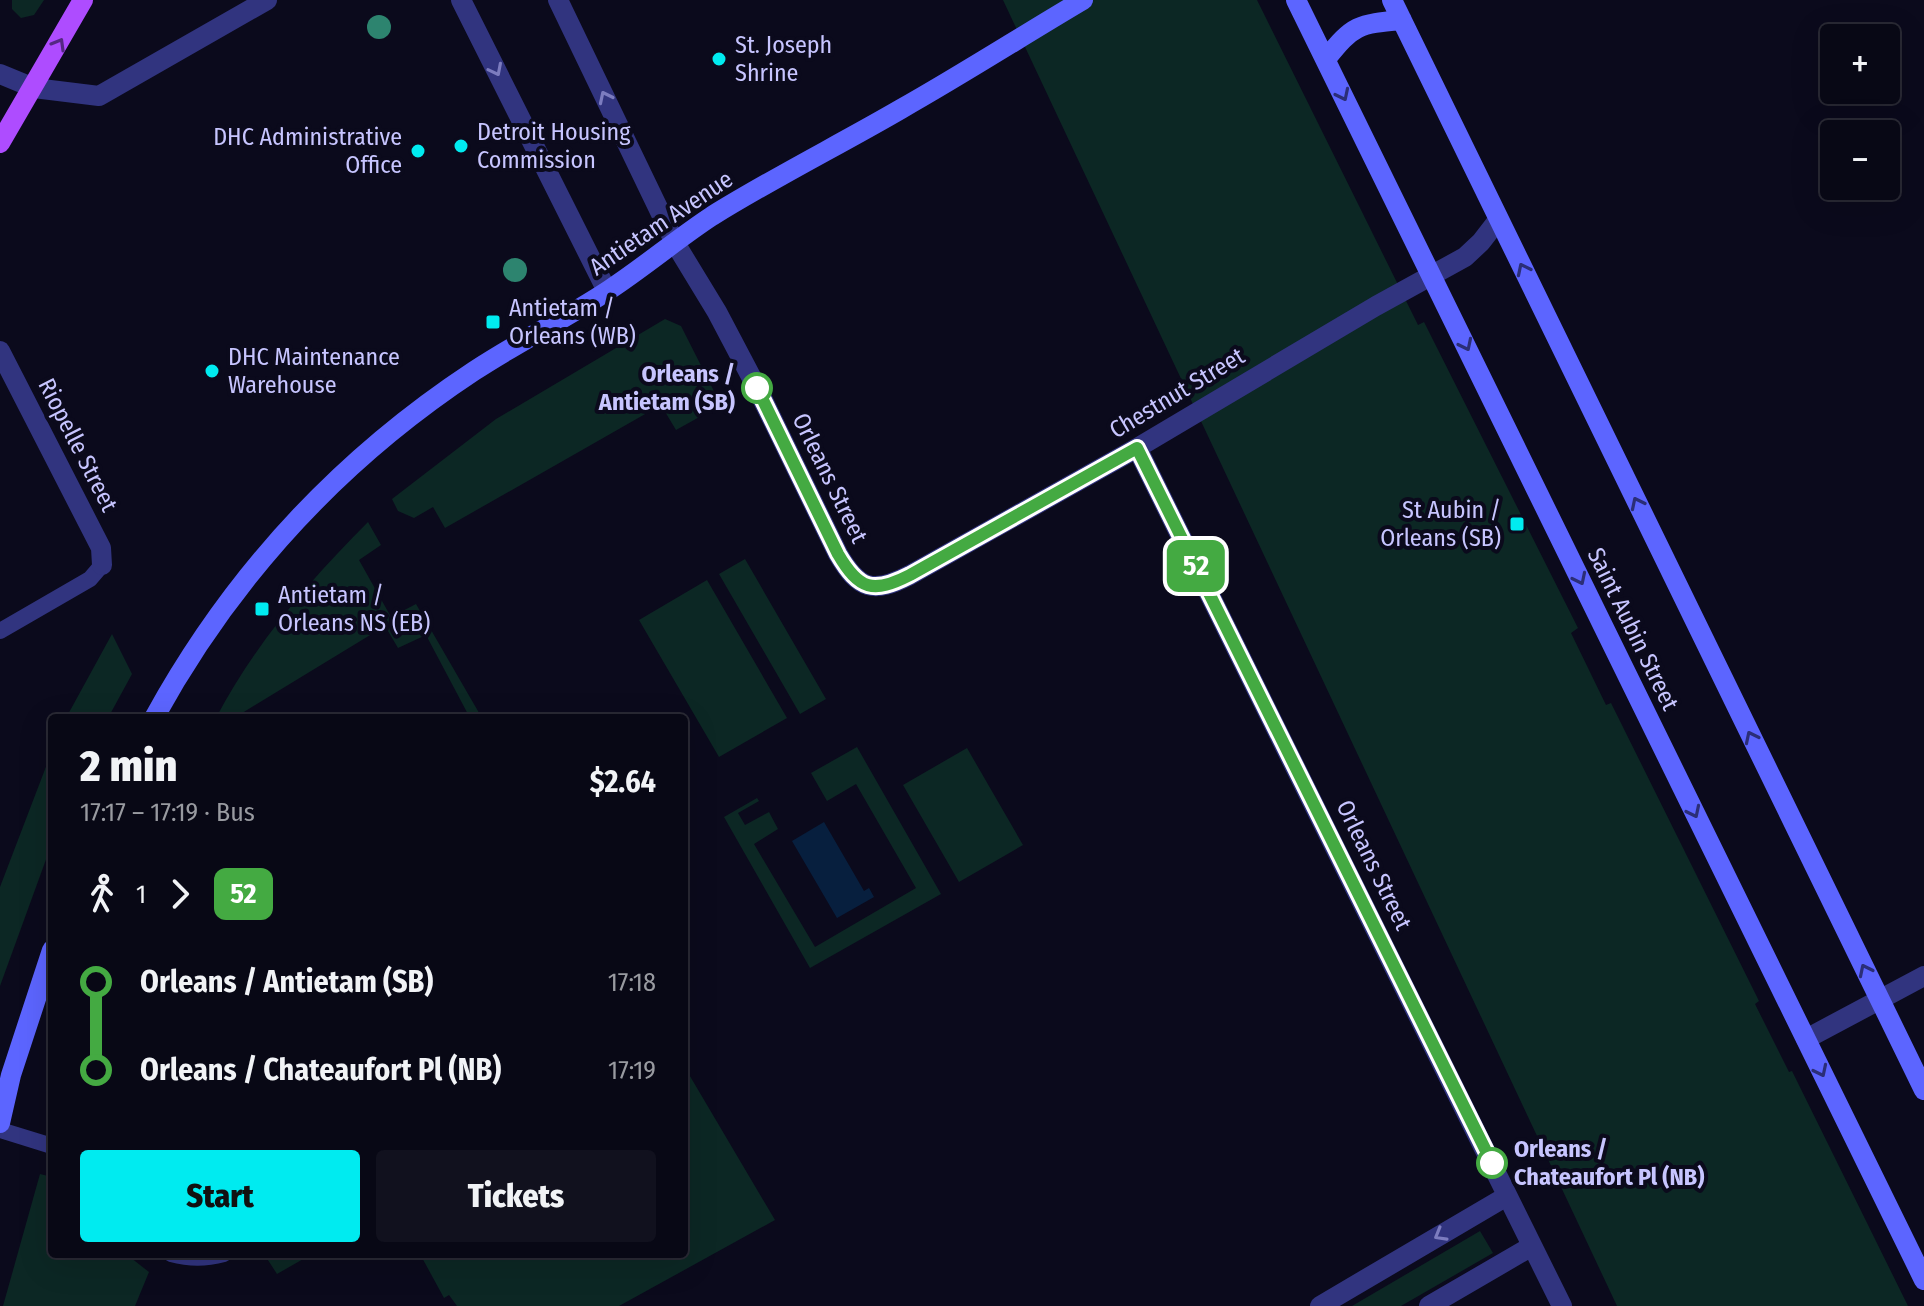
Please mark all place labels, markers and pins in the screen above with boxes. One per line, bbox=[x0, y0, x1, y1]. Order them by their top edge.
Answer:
place label: St. Joseph Shrine bbox=[735, 31, 832, 87]
marker: St. Joseph Shrine bbox=[710, 50, 728, 68]
place label: Detroit Housing Commission bbox=[477, 118, 631, 174]
place label: DHC Administrative Office bbox=[213, 123, 402, 179]
marker: Detroit Housing Commission bbox=[452, 137, 470, 155]
marker: DHC Administrative Office bbox=[409, 142, 427, 160]
place label: Antietam / Orleans (WB) bbox=[509, 294, 636, 350]
marker: Antietam / Orleans (WB) bbox=[484, 313, 502, 331]
place label: DHC Maintenance Warehouse bbox=[228, 343, 400, 399]
place label: Orleans / Antietam (SB) bbox=[598, 360, 735, 416]
marker: DHC Maintenance Warehouse bbox=[203, 362, 221, 380]
marker: Orleans / Antietam (SB) bbox=[742, 373, 772, 403]
place label: St Aubin / Orleans (SB) bbox=[1380, 496, 1501, 552]
marker: St Aubin / Orleans (SB) bbox=[1508, 515, 1526, 533]
place label: Antietam / Orleans NS (EB) bbox=[278, 581, 430, 637]
marker: Antietam / Orleans NS (EB) bbox=[253, 600, 271, 618]
place label: Orleans / Chateaufort Pl (NB) bbox=[1514, 1135, 1704, 1191]
marker: Orleans / Chateaufort Pl (NB) bbox=[1477, 1148, 1507, 1178]

